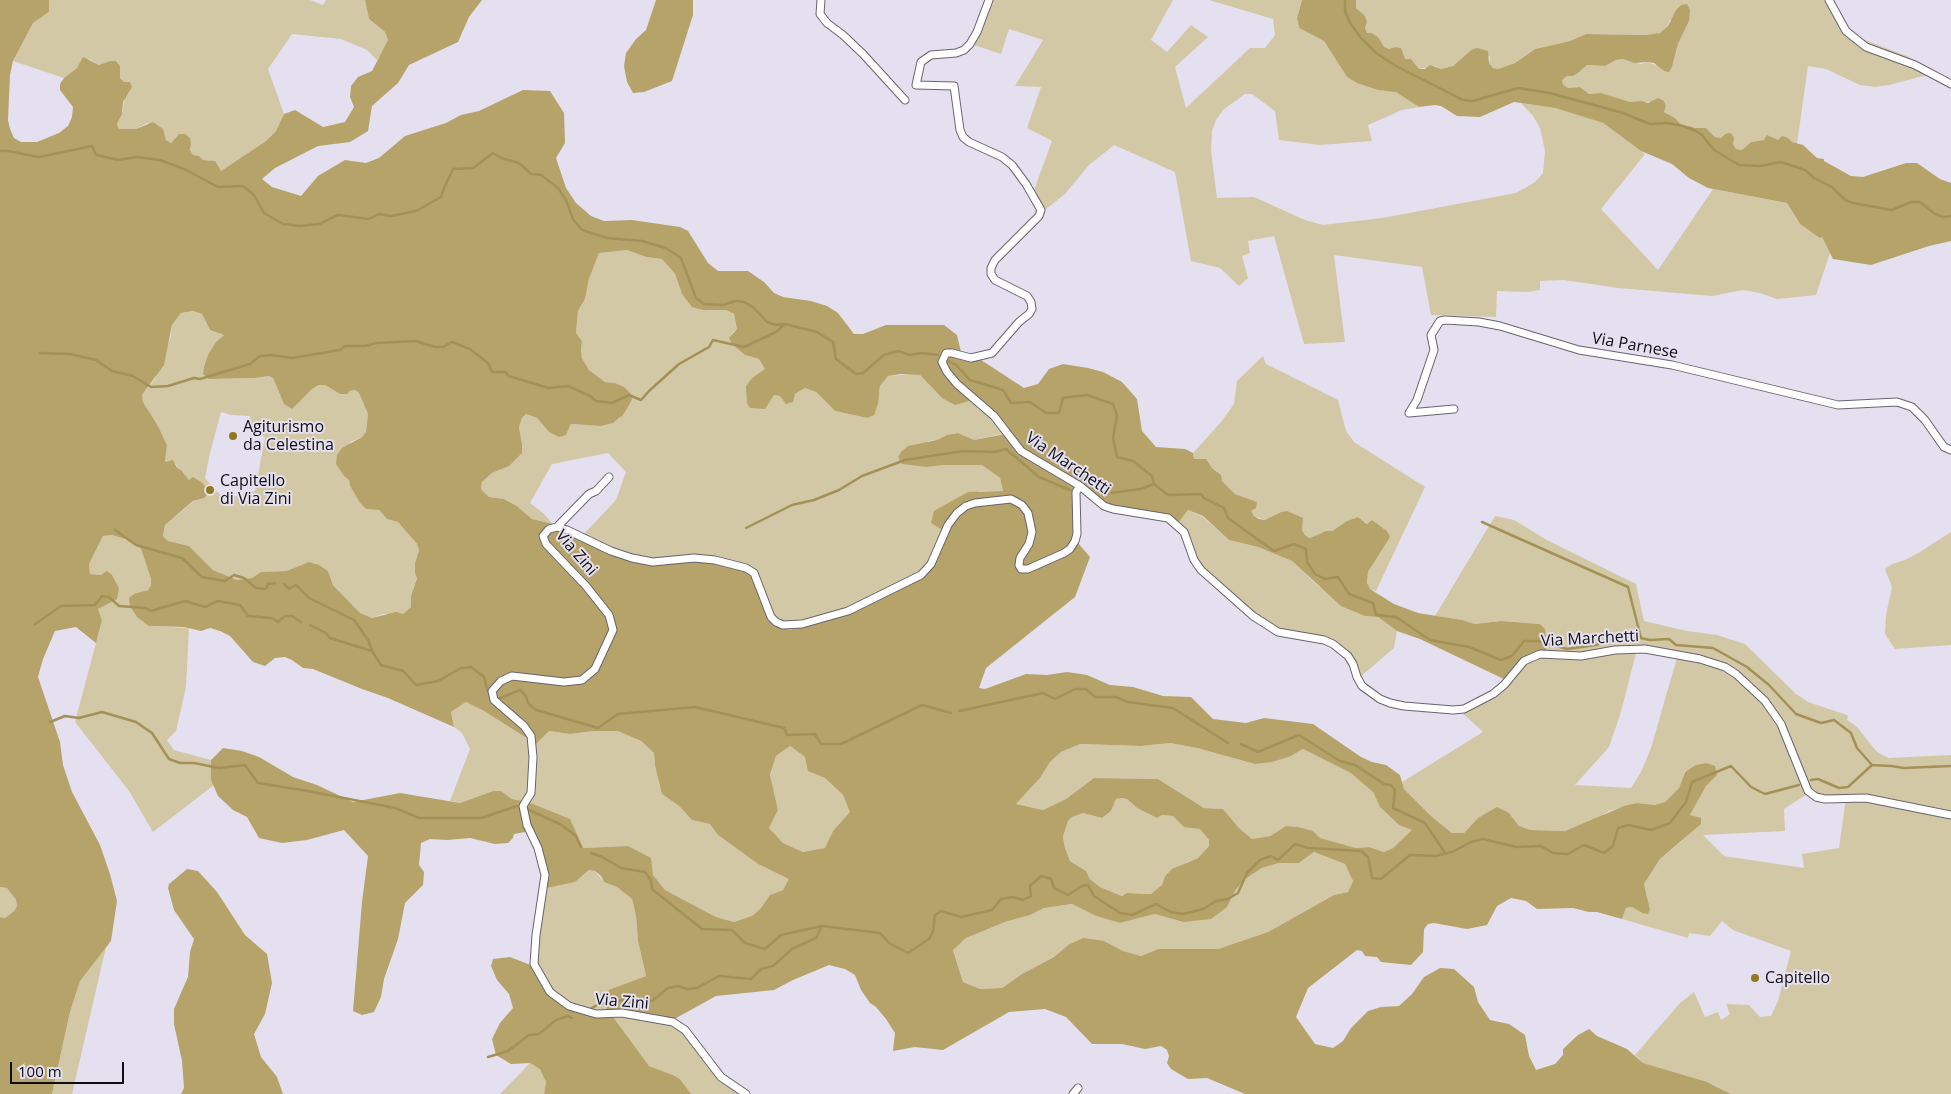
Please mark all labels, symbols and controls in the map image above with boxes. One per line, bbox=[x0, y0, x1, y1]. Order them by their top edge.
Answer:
street label: Via Parnese bbox=[1590, 329, 1680, 363]
place label: Agiturismo da Celestina bbox=[243, 417, 334, 455]
street label: Via Marchetti bbox=[1022, 429, 1114, 499]
marker: Agiturismo da Celestina bbox=[227, 430, 239, 442]
place label: Capitello di Via Zini bbox=[220, 471, 292, 509]
marker: Capitello di Via Zini bbox=[204, 484, 216, 496]
street label: Via Zini bbox=[551, 526, 601, 580]
street label: Via Marchetti bbox=[1540, 627, 1640, 651]
place label: Capitello bbox=[1765, 968, 1830, 988]
marker: Capitello bbox=[1749, 972, 1761, 984]
street label: Via Zini bbox=[594, 990, 650, 1014]
scale bar bbox=[12, 1052, 126, 1084]
text: 100 m bbox=[18, 1061, 62, 1081]

